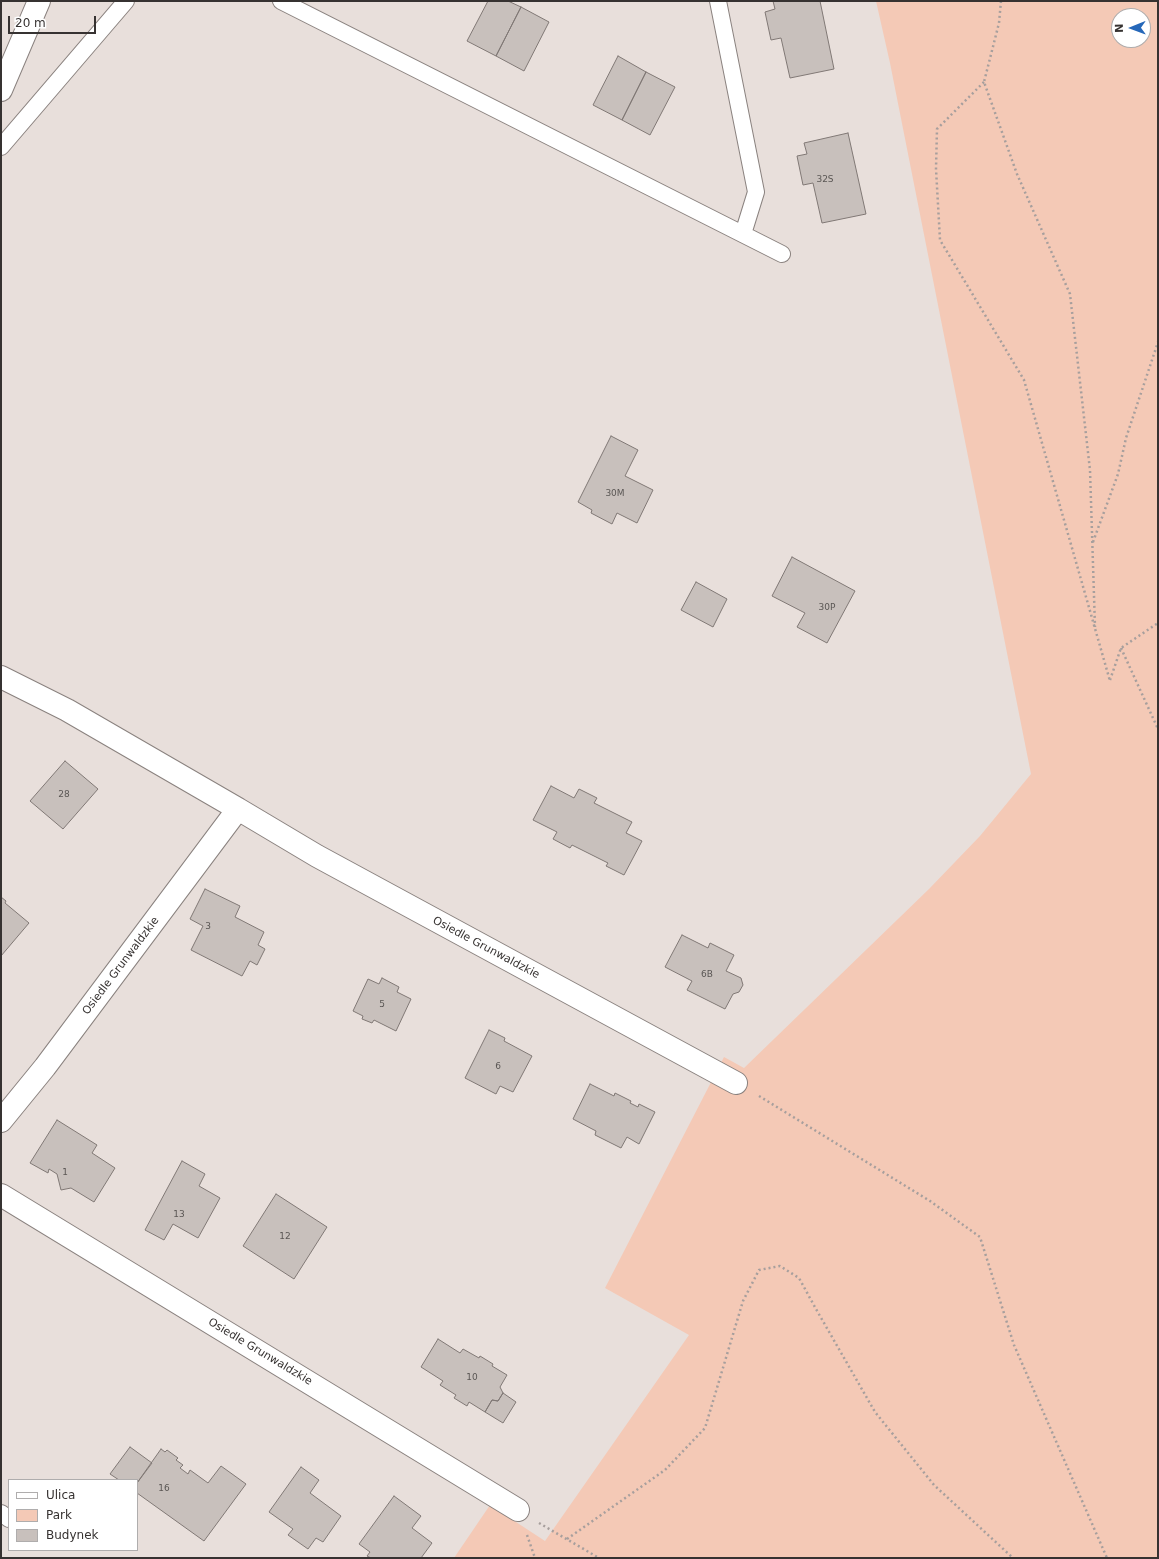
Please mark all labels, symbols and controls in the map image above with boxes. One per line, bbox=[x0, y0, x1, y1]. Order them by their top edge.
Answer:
scale bar bbox=[10, 8, 98, 34]
north arrow bbox=[1111, 8, 1151, 48]
text: 20 m bbox=[15, 16, 46, 30]
text: N bbox=[1113, 23, 1126, 33]
house number: 32S bbox=[816, 175, 834, 185]
house number: 30M bbox=[605, 489, 625, 499]
house number: 30P bbox=[819, 603, 835, 613]
house number: 28 bbox=[58, 790, 70, 800]
street label: Osiedle Grunwaldzkie bbox=[80, 914, 162, 1018]
street label: Osiedle Grunwaldzkie bbox=[430, 914, 542, 982]
house number: 3 bbox=[205, 922, 211, 932]
house number: 6B bbox=[701, 970, 713, 980]
house number: 5 bbox=[379, 1000, 385, 1010]
house number: 6 bbox=[495, 1062, 501, 1072]
house number: 1 bbox=[62, 1168, 68, 1178]
house number: 13 bbox=[173, 1210, 185, 1220]
house number: 12 bbox=[279, 1232, 291, 1242]
street label: Osiedle Grunwaldzkie bbox=[205, 1316, 315, 1388]
house number: 10 bbox=[466, 1373, 478, 1383]
legend bbox=[8, 1479, 138, 1551]
house number: 16 bbox=[158, 1484, 170, 1494]
text: Ulica bbox=[46, 1488, 75, 1502]
text: Park bbox=[46, 1508, 72, 1522]
text: Budynek bbox=[46, 1528, 99, 1542]

